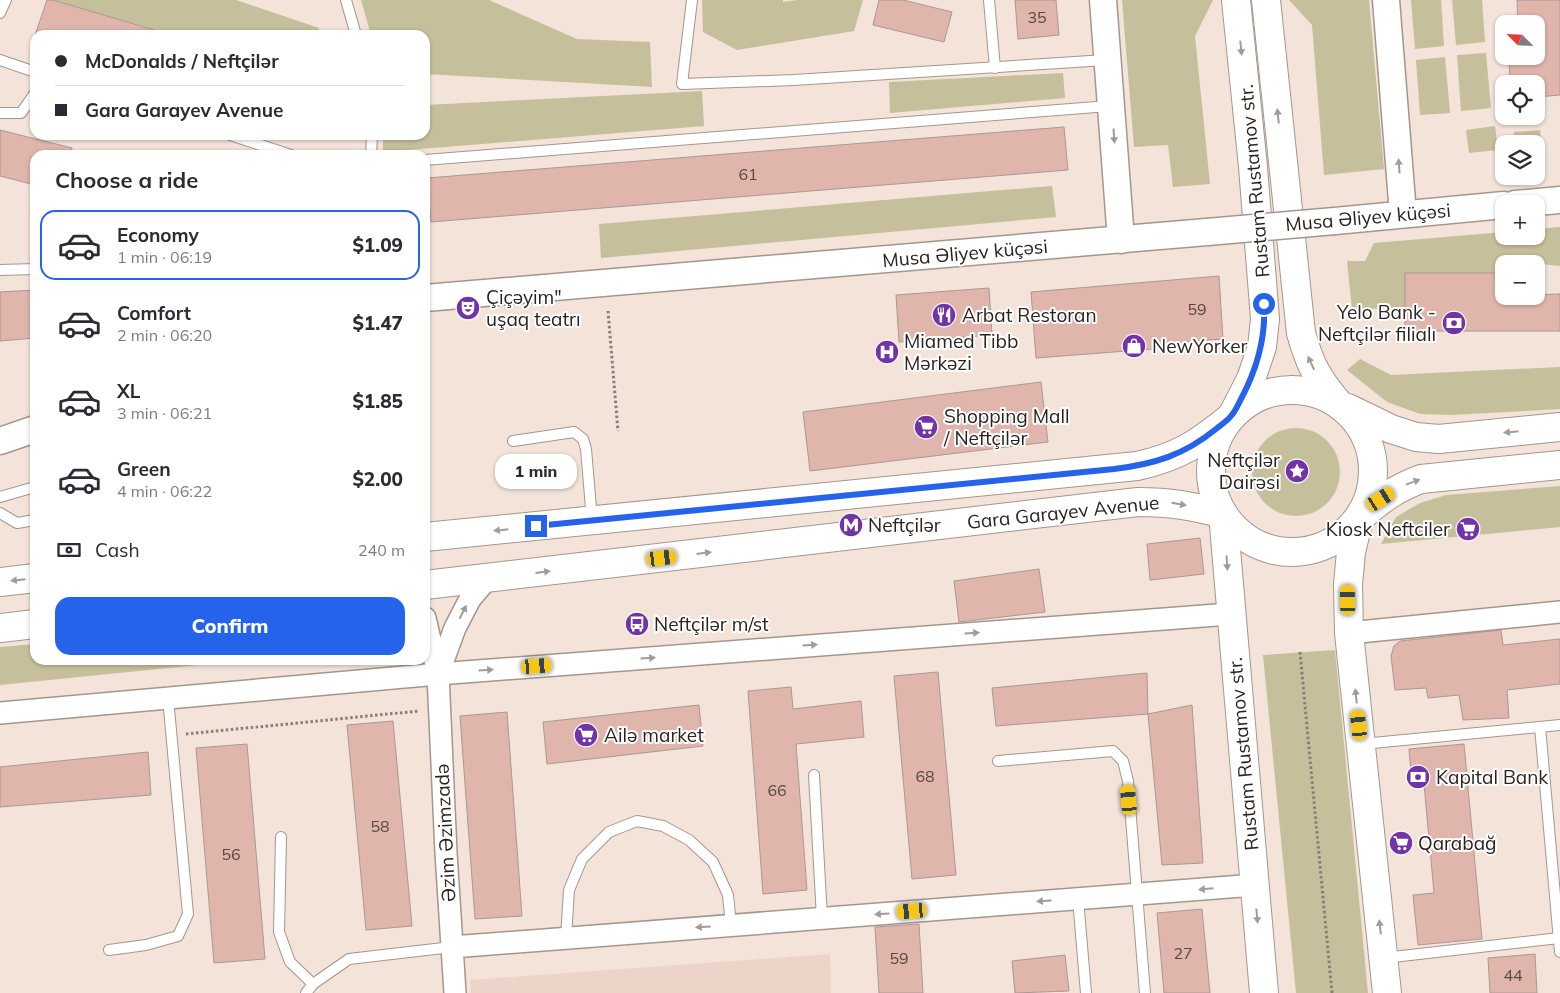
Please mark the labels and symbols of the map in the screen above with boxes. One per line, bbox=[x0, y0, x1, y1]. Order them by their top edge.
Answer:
house number: 35 bbox=[1027, 7, 1047, 27]
north arrow bbox=[1495, 15, 1545, 65]
one-way arrow bbox=[1237, 41, 1245, 57]
street label: Rustam Rustamov str. bbox=[1234, 83, 1274, 279]
one-way arrow bbox=[1274, 108, 1282, 124]
one-way arrow bbox=[1110, 128, 1118, 144]
one-way arrow bbox=[1395, 157, 1403, 173]
house number: 61 bbox=[738, 164, 758, 184]
street label: Musa Əliyev küçəsi bbox=[1284, 198, 1452, 236]
street label: Musa Əliyev küçəsi bbox=[881, 234, 1049, 272]
place label: Çiçəyim" uşaq teatrı bbox=[486, 285, 581, 331]
route start bbox=[1253, 293, 1275, 315]
theatre icon: Çiçəyim" uşaq teatrı bbox=[455, 295, 481, 321]
house number: 59 bbox=[1187, 299, 1207, 319]
place label: Yelo Bank - Neftçilər filialı bbox=[1318, 300, 1436, 346]
restaurant icon: Arbat Restoran bbox=[931, 302, 957, 328]
place label: Arbat Restoran bbox=[962, 303, 1097, 327]
bank icon: Yelo Bank - Neftçilər filialı bbox=[1441, 310, 1467, 336]
place label: Miamed Tibb Mərkəzi bbox=[904, 329, 1018, 375]
shop icon: NewYorker bbox=[1121, 333, 1147, 359]
place label: NewYorker bbox=[1152, 334, 1248, 358]
hospital icon: Miamed Tibb Mərkəzi bbox=[874, 339, 900, 365]
one-way arrow bbox=[1307, 356, 1315, 370]
place label: Shopping Mall / Neftçilәr bbox=[943, 404, 1069, 450]
supermarket icon: Shopping Mall / Neftçilәr bbox=[913, 414, 939, 440]
one-way arrow bbox=[1503, 428, 1519, 436]
place label: Neftçilər Dairəsi bbox=[1207, 448, 1280, 494]
callout: 1 min bbox=[495, 454, 577, 488]
place icon: Neftçilər Dairəsi bbox=[1284, 458, 1310, 484]
one-way arrow bbox=[1406, 478, 1421, 485]
car bbox=[1364, 485, 1397, 513]
street label: Gara Garayev Avenue bbox=[966, 490, 1160, 534]
one-way arrow bbox=[1171, 500, 1187, 508]
metro station icon: Neftçilər bbox=[838, 512, 864, 538]
place label: Neftçilər bbox=[868, 513, 941, 537]
route end bbox=[525, 515, 547, 537]
supermarket icon: Kiosk Neftciler bbox=[1455, 516, 1481, 542]
place label: Kiosk Neftciler bbox=[1326, 517, 1450, 541]
one-way arrow bbox=[492, 526, 508, 534]
car bbox=[646, 549, 677, 567]
one-way arrow bbox=[697, 549, 713, 557]
one-way arrow bbox=[1223, 555, 1231, 571]
one-way arrow bbox=[535, 568, 551, 576]
one-way arrow bbox=[9, 576, 25, 584]
car bbox=[1340, 585, 1355, 615]
one-way arrow bbox=[459, 605, 467, 620]
bus stop icon: Neftçilər m/st bbox=[624, 611, 650, 637]
place label: Neftçilər m/st bbox=[654, 612, 769, 636]
one-way arrow bbox=[965, 629, 981, 637]
one-way arrow bbox=[803, 641, 819, 649]
one-way arrow bbox=[640, 653, 656, 661]
street label: Rustam Rustamov str. bbox=[1223, 656, 1263, 852]
car bbox=[521, 657, 552, 675]
one-way arrow bbox=[478, 666, 494, 674]
one-way arrow bbox=[1352, 688, 1360, 704]
car bbox=[1349, 709, 1368, 741]
supermarket icon: Ailə market bbox=[573, 722, 599, 748]
place label: Ailə market bbox=[604, 723, 704, 747]
street label: Əzim Əzimzadə bbox=[429, 763, 461, 903]
bank icon: Kapital Bank bbox=[1405, 764, 1431, 790]
place label: Kapital Bank bbox=[1436, 765, 1548, 789]
house number: 68 bbox=[915, 766, 935, 786]
house number: 66 bbox=[767, 780, 787, 800]
car bbox=[1120, 784, 1137, 816]
house number: 58 bbox=[370, 816, 390, 836]
supermarket icon: Qarabağ bbox=[1388, 830, 1414, 856]
place label: Qarabağ bbox=[1418, 831, 1497, 855]
house number: 56 bbox=[221, 844, 241, 864]
one-way arrow bbox=[1198, 885, 1214, 893]
one-way arrow bbox=[1036, 898, 1052, 906]
car bbox=[896, 902, 927, 920]
one-way arrow bbox=[1254, 909, 1262, 925]
one-way arrow bbox=[874, 910, 890, 918]
one-way arrow bbox=[1376, 919, 1384, 935]
one-way arrow bbox=[694, 924, 710, 932]
house number: 27 bbox=[1173, 943, 1193, 963]
house number: 59 bbox=[889, 948, 909, 968]
house number: 44 bbox=[1503, 965, 1523, 985]

